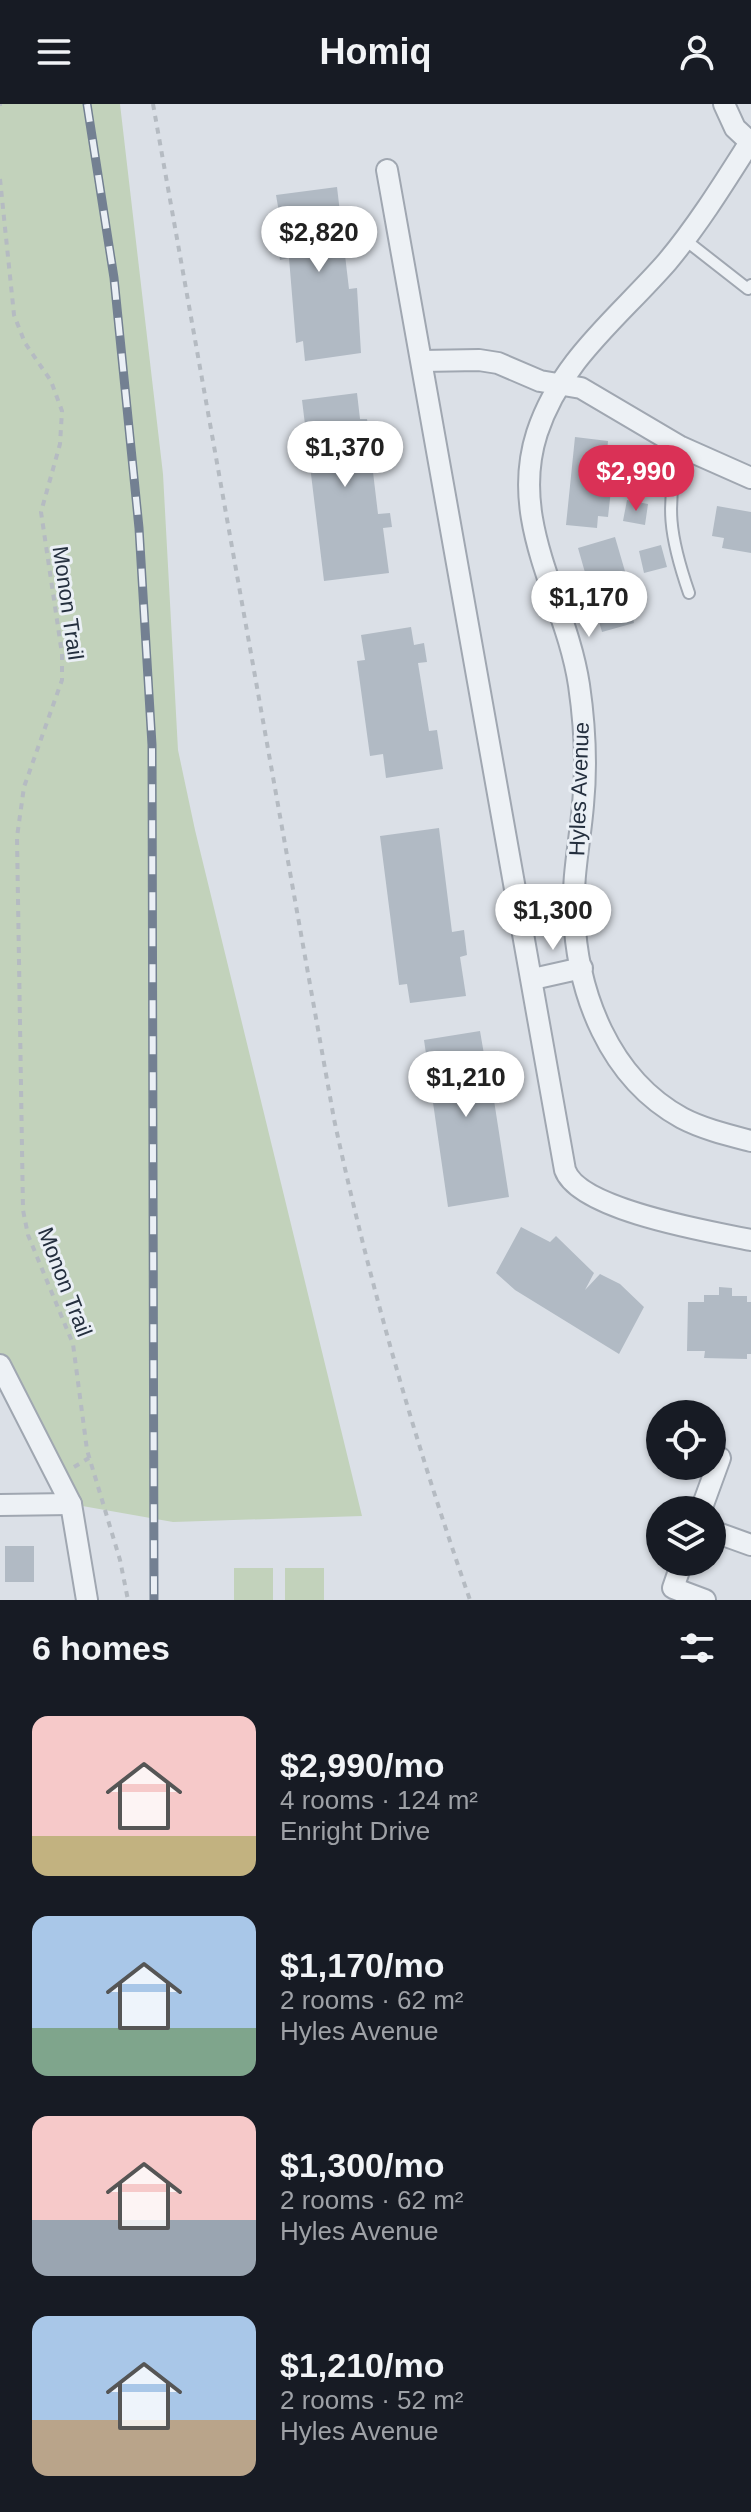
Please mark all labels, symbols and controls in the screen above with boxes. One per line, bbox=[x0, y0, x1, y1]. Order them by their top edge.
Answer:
icon: menu bbox=[32, 30, 76, 74]
icon: person bbox=[675, 30, 719, 74]
text: Homiq bbox=[320, 31, 432, 72]
pin: $2,820 bbox=[254, 206, 384, 274]
text: $2,820 bbox=[279, 217, 359, 247]
pin: $1,370 bbox=[280, 421, 410, 489]
text: $1,370 bbox=[305, 432, 385, 462]
pin: $2,990 bbox=[571, 445, 701, 513]
text: $2,990 bbox=[596, 456, 676, 486]
street label: Monon Trail bbox=[48, 544, 88, 662]
pin: $1,170 bbox=[524, 571, 654, 639]
text: $1,170 bbox=[549, 582, 629, 612]
street label: Hyles Avenue bbox=[564, 722, 594, 856]
pin: $1,300 bbox=[488, 884, 618, 952]
text: $1,300 bbox=[513, 895, 593, 925]
pin: $1,210 bbox=[401, 1051, 531, 1119]
text: $1,210 bbox=[426, 1062, 506, 1092]
street label: Monon Trail bbox=[33, 1224, 97, 1340]
map controls bbox=[646, 1400, 726, 1576]
button: locate bbox=[646, 1400, 726, 1480]
button: layers bbox=[646, 1496, 726, 1576]
icon: filters bbox=[675, 1626, 719, 1670]
text: 6 homes bbox=[32, 1629, 170, 1667]
text: $2,990/mo bbox=[280, 1746, 444, 1784]
icon: home bbox=[96, 1748, 192, 1844]
text: 4 rooms · 124 m² bbox=[280, 1785, 478, 1815]
text: Enright Drive bbox=[280, 1816, 430, 1846]
text: $1,170/mo bbox=[280, 1946, 444, 1984]
icon: home bbox=[96, 1948, 192, 2044]
text: 2 rooms · 62 m² bbox=[280, 1985, 464, 2015]
text: Hyles Avenue bbox=[280, 2016, 439, 2046]
text: $1,300/mo bbox=[280, 2146, 444, 2184]
icon: home bbox=[96, 2148, 192, 2244]
text: 2 rooms · 62 m² bbox=[280, 2185, 464, 2215]
text: Hyles Avenue bbox=[280, 2216, 439, 2246]
text: $1,210/mo bbox=[280, 2346, 444, 2384]
icon: home bbox=[96, 2348, 192, 2444]
text: 2 rooms · 52 m² bbox=[280, 2385, 464, 2415]
text: Hyles Avenue bbox=[280, 2416, 439, 2446]

